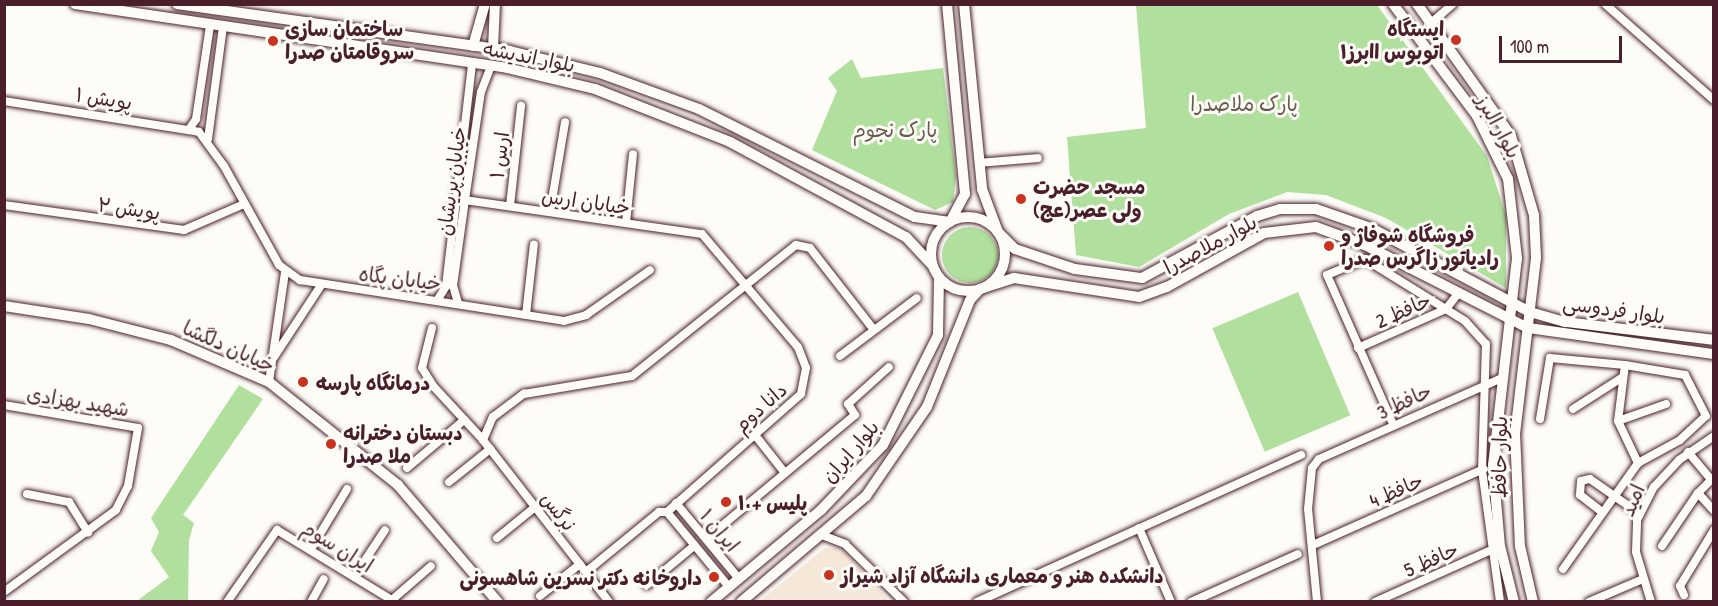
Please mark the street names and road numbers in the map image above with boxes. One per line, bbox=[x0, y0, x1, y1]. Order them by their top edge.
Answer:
street label: بلوار اندیشه bbox=[481, 35, 577, 77]
street label: پویش ۱ bbox=[74, 82, 134, 114]
street label: بلوار البرز bbox=[1472, 90, 1526, 162]
street label: خیابان پریشان bbox=[431, 125, 471, 237]
street label: ارس ۱ bbox=[484, 130, 514, 180]
street label: خیابان ارس bbox=[540, 183, 632, 219]
street label: پویش ۲ bbox=[96, 192, 162, 224]
street label: بلوار ملاصدرا bbox=[1159, 209, 1261, 279]
street label: خیابان پگاه bbox=[358, 261, 442, 295]
street label: حافظ 2 bbox=[1372, 287, 1434, 333]
street label: بلوار فردوسی bbox=[1561, 290, 1667, 328]
street label: خیابان دلگشا bbox=[179, 315, 279, 377]
street label: دانا دوم bbox=[729, 377, 791, 437]
street label: حافظ 3 bbox=[1373, 378, 1435, 424]
street label: شهید بهزادی bbox=[25, 381, 131, 421]
street label: بلوار ایران bbox=[816, 415, 884, 487]
street label: بلوار حافظ bbox=[1486, 416, 1512, 498]
street label: حافظ 4 bbox=[1366, 468, 1426, 512]
street label: امید bbox=[1614, 480, 1650, 520]
street label: نرگس bbox=[536, 487, 582, 535]
street label: ایران ۱ bbox=[695, 504, 745, 556]
street label: ایران سوم bbox=[298, 515, 378, 577]
street label: حافظ 5 bbox=[1400, 536, 1462, 582]

